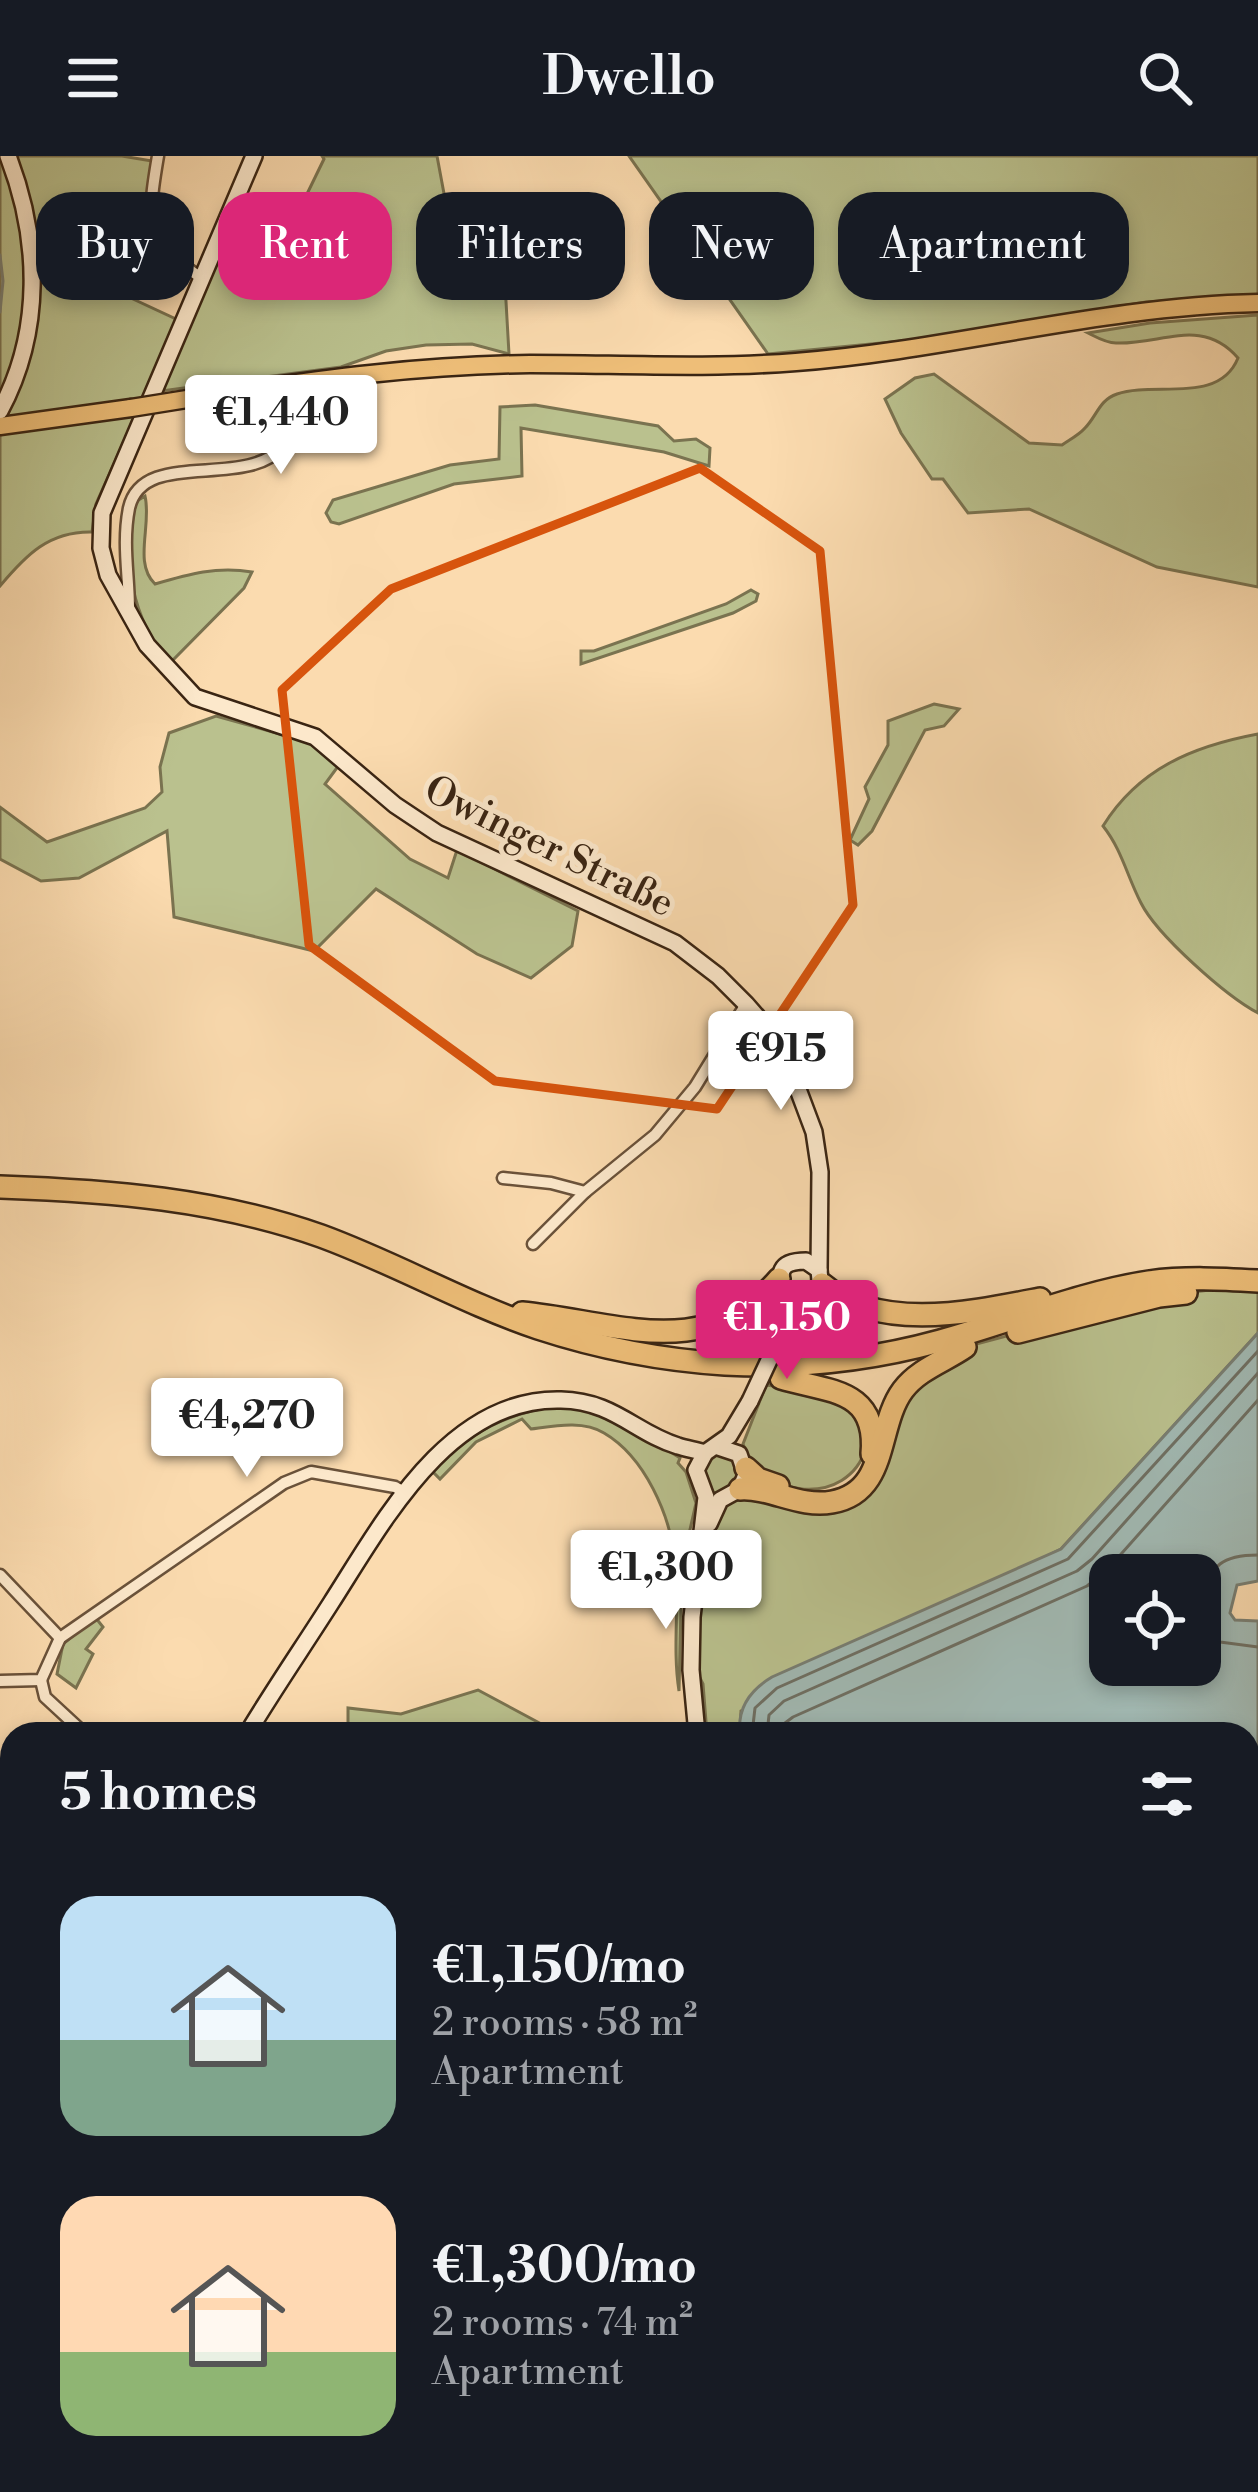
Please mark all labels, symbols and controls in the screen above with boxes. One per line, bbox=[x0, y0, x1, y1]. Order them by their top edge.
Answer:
text: Dwello bbox=[542, 44, 716, 112]
icon: menu bbox=[60, 45, 126, 111]
icon: search bbox=[1132, 45, 1198, 111]
chip: Buy bbox=[36, 192, 194, 300]
chip: Rent bbox=[218, 192, 392, 300]
chip: Filters bbox=[416, 192, 625, 300]
chip: New bbox=[649, 192, 814, 300]
chip: Apartment bbox=[838, 192, 1129, 300]
pin: €1,440 bbox=[183, 375, 379, 477]
text: €1,440 bbox=[212, 389, 350, 438]
street label: Owinger Straße bbox=[416, 766, 682, 929]
pin: €915 bbox=[710, 1011, 852, 1113]
text: €915 bbox=[735, 1025, 827, 1074]
pin: €1,150 bbox=[689, 1280, 885, 1382]
text: €1,150 bbox=[723, 1294, 851, 1343]
pin: €4,270 bbox=[149, 1378, 345, 1480]
text: €4,270 bbox=[178, 1392, 316, 1441]
pin: €1,300 bbox=[568, 1530, 764, 1632]
text: €1,300 bbox=[598, 1544, 734, 1593]
map controls bbox=[1089, 1554, 1221, 1686]
button: locate bbox=[1089, 1554, 1221, 1686]
icon: filters bbox=[1134, 1761, 1200, 1827]
text: 5 homes bbox=[60, 1762, 257, 1826]
text: €1,150/mo bbox=[432, 1935, 686, 1999]
icon: home bbox=[156, 1944, 300, 2088]
text: 2 rooms · 58 m² bbox=[432, 1999, 698, 2048]
text: Apartment bbox=[432, 2048, 624, 2097]
text: €1,300/mo bbox=[432, 2235, 697, 2299]
icon: home bbox=[156, 2244, 300, 2388]
text: 2 rooms · 74 m² bbox=[432, 2299, 693, 2348]
text: Apartment bbox=[432, 2348, 624, 2397]

